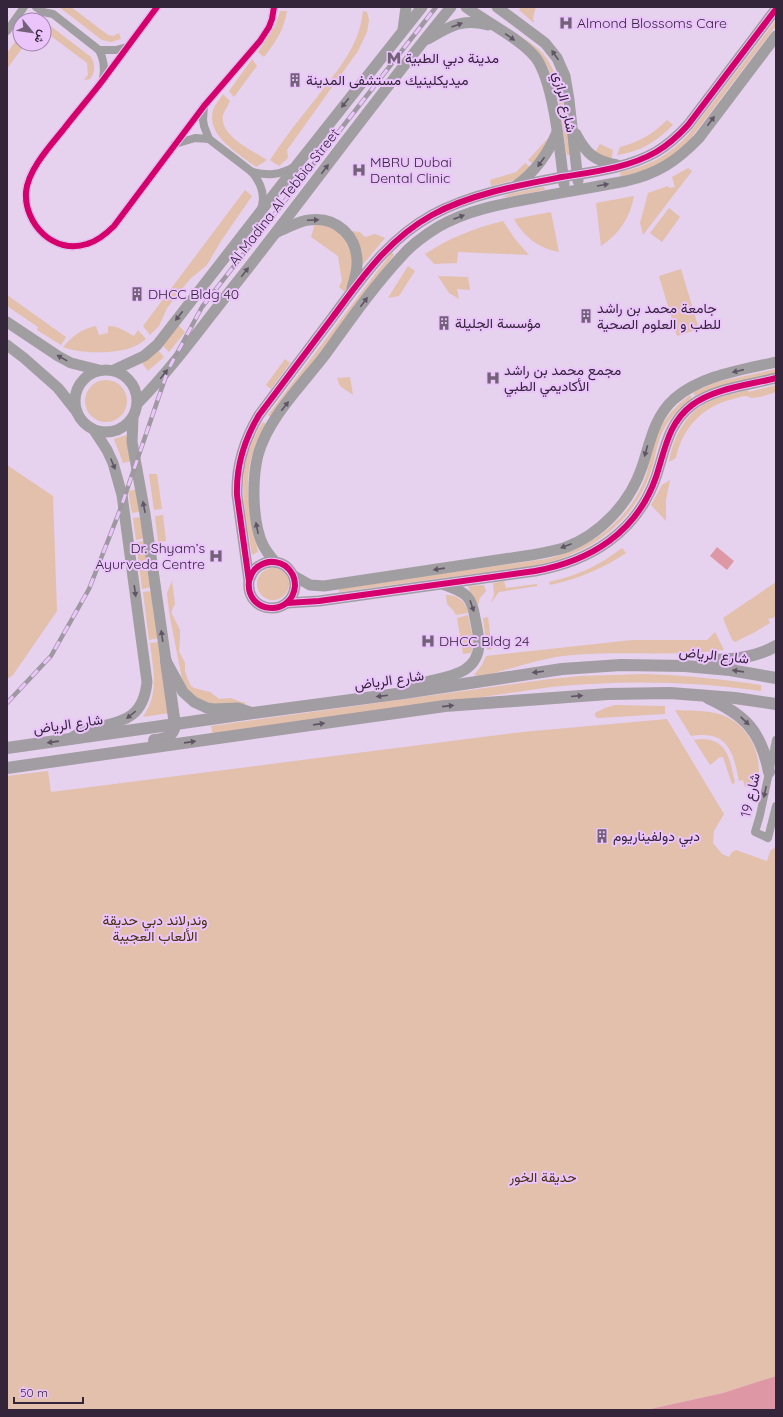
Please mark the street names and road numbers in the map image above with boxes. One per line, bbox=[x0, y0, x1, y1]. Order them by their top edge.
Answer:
street label: شارع الرازي bbox=[546, 70, 581, 135]
street label: Al Madina Al Tebbia Street bbox=[225, 125, 343, 269]
street label: شارع الرياض bbox=[678, 642, 750, 670]
street label: شارع الرياض bbox=[353, 666, 425, 696]
street label: شارع الرياض bbox=[32, 710, 104, 740]
street label: شارع 19 bbox=[736, 771, 766, 819]

